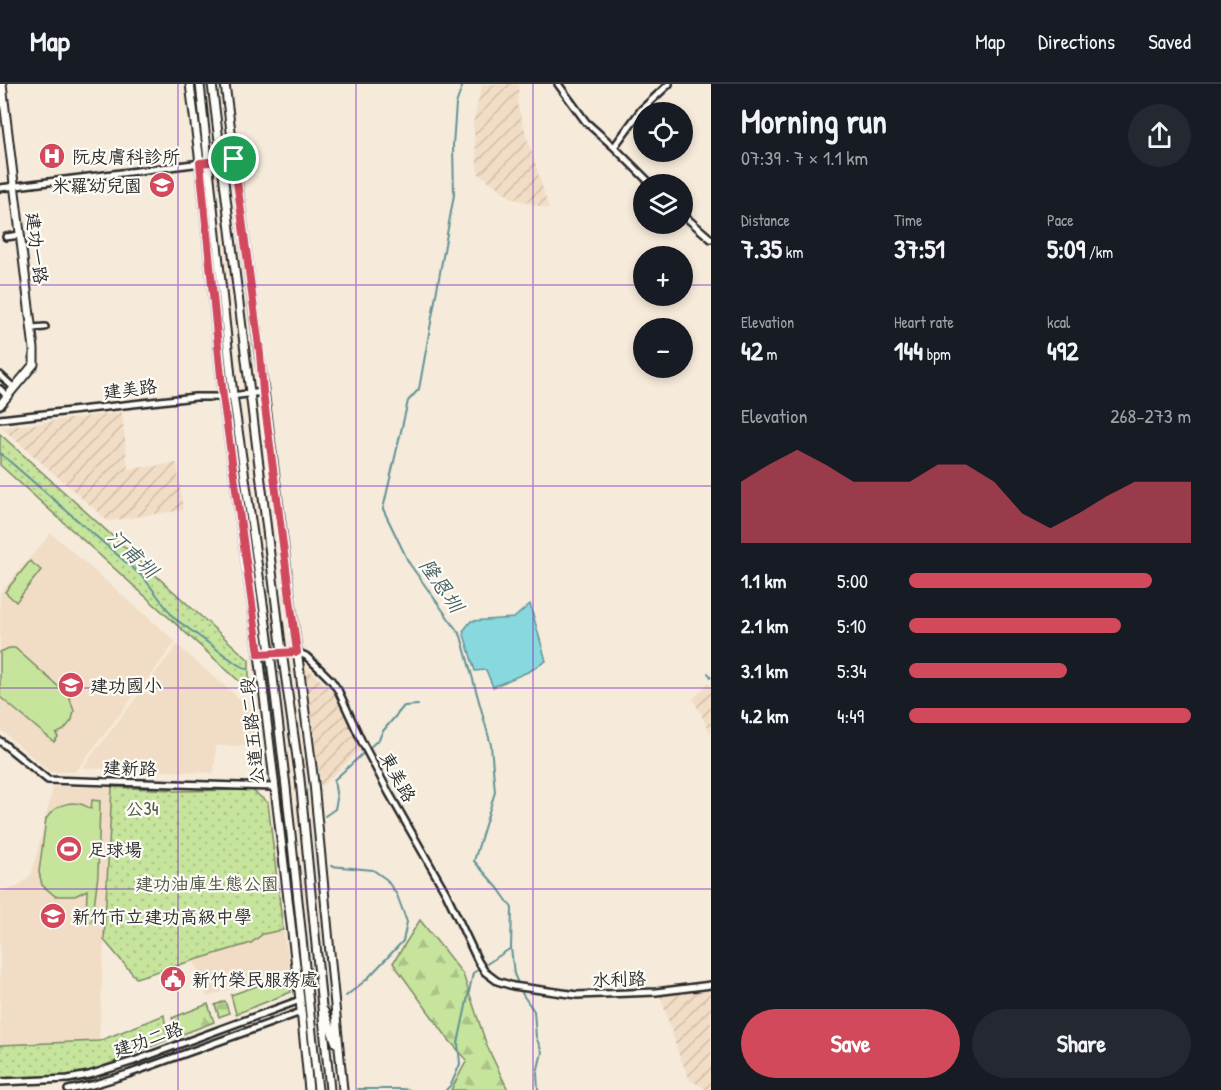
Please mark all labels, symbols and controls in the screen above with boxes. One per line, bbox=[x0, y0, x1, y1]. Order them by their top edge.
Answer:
text: Map bbox=[30, 22, 70, 60]
text: Map bbox=[975, 27, 1005, 56]
text: Directions bbox=[1038, 27, 1115, 56]
text: Saved bbox=[1148, 27, 1191, 56]
text: Morning run bbox=[741, 99, 887, 143]
map controls bbox=[633, 102, 693, 378]
button: locate bbox=[633, 102, 693, 162]
button: share bbox=[1128, 104, 1191, 167]
pin bbox=[208, 133, 259, 184]
hospital icon: 阮皮膚科診所 bbox=[37, 141, 67, 171]
icon: arrive bbox=[217, 142, 250, 175]
place label: 阮皮膚科診所 bbox=[72, 144, 180, 169]
text: 07:39 · 7 × 1.1 km bbox=[741, 144, 868, 171]
school or university icon: 米羅幼兒園 bbox=[147, 170, 177, 200]
place label: 米羅幼兒園 bbox=[52, 173, 142, 198]
button: layers bbox=[633, 174, 693, 234]
text: Distance bbox=[741, 209, 790, 231]
text: Time bbox=[894, 209, 922, 231]
text: Pace bbox=[1047, 209, 1074, 231]
street label: 建功一路 bbox=[20, 211, 54, 285]
text: 7.35 bbox=[741, 231, 782, 266]
text: 37:51 bbox=[894, 231, 945, 266]
text: 5:09 bbox=[1047, 231, 1085, 266]
text: km bbox=[782, 241, 803, 263]
text: /km bbox=[1085, 241, 1113, 263]
button: + bbox=[633, 246, 693, 306]
text: Elevation bbox=[741, 311, 794, 333]
text: Heart rate bbox=[894, 311, 954, 333]
text: kcal bbox=[1047, 311, 1070, 333]
button: − bbox=[633, 318, 693, 378]
text: 42 bbox=[741, 333, 763, 368]
text: 144 bbox=[894, 333, 923, 368]
text: 492 bbox=[1047, 333, 1078, 368]
text: m bbox=[763, 343, 777, 365]
text: bpm bbox=[923, 343, 951, 365]
street label: 建美路 bbox=[102, 373, 158, 405]
text: Elevation bbox=[741, 402, 807, 429]
text: 268–273 m bbox=[1110, 402, 1191, 429]
water label: 汀甫圳 bbox=[102, 523, 166, 585]
water label: 隆恩圳 bbox=[414, 553, 471, 619]
text: 1.1 km bbox=[741, 567, 786, 594]
text: 5:00 bbox=[837, 567, 868, 594]
text: 2.1 km bbox=[741, 612, 788, 639]
text: 5:10 bbox=[837, 612, 866, 639]
text: 3.1 km bbox=[741, 657, 788, 684]
text: 5:34 bbox=[837, 657, 867, 684]
school or university icon: 建功國小 bbox=[56, 670, 86, 700]
place label: 建功國小 bbox=[90, 673, 162, 698]
street label: 公道五路二段 bbox=[234, 676, 270, 786]
text: 4.2 km bbox=[741, 702, 789, 729]
text: 4:49 bbox=[837, 702, 864, 729]
street label: 東美路 bbox=[374, 747, 422, 807]
street label: 建新路 bbox=[103, 755, 157, 781]
park label: 公34 bbox=[126, 796, 159, 821]
sports icon: 足球場 bbox=[54, 834, 84, 864]
place label: 足球場 bbox=[88, 837, 142, 862]
park label: 建功油庫生態公園 bbox=[135, 871, 279, 896]
school or university icon: 新竹市立建功高級中學 bbox=[38, 901, 68, 931]
place label: 新竹市立建功高級中學 bbox=[72, 904, 252, 929]
public building icon: 新竹榮民服務處 bbox=[158, 964, 188, 994]
street label: 水利路 bbox=[592, 966, 646, 992]
place label: 新竹榮民服務處 bbox=[192, 967, 318, 992]
button: Save bbox=[741, 1009, 960, 1078]
button: Share bbox=[972, 1009, 1191, 1078]
street label: 建功二路 bbox=[110, 1015, 186, 1063]

